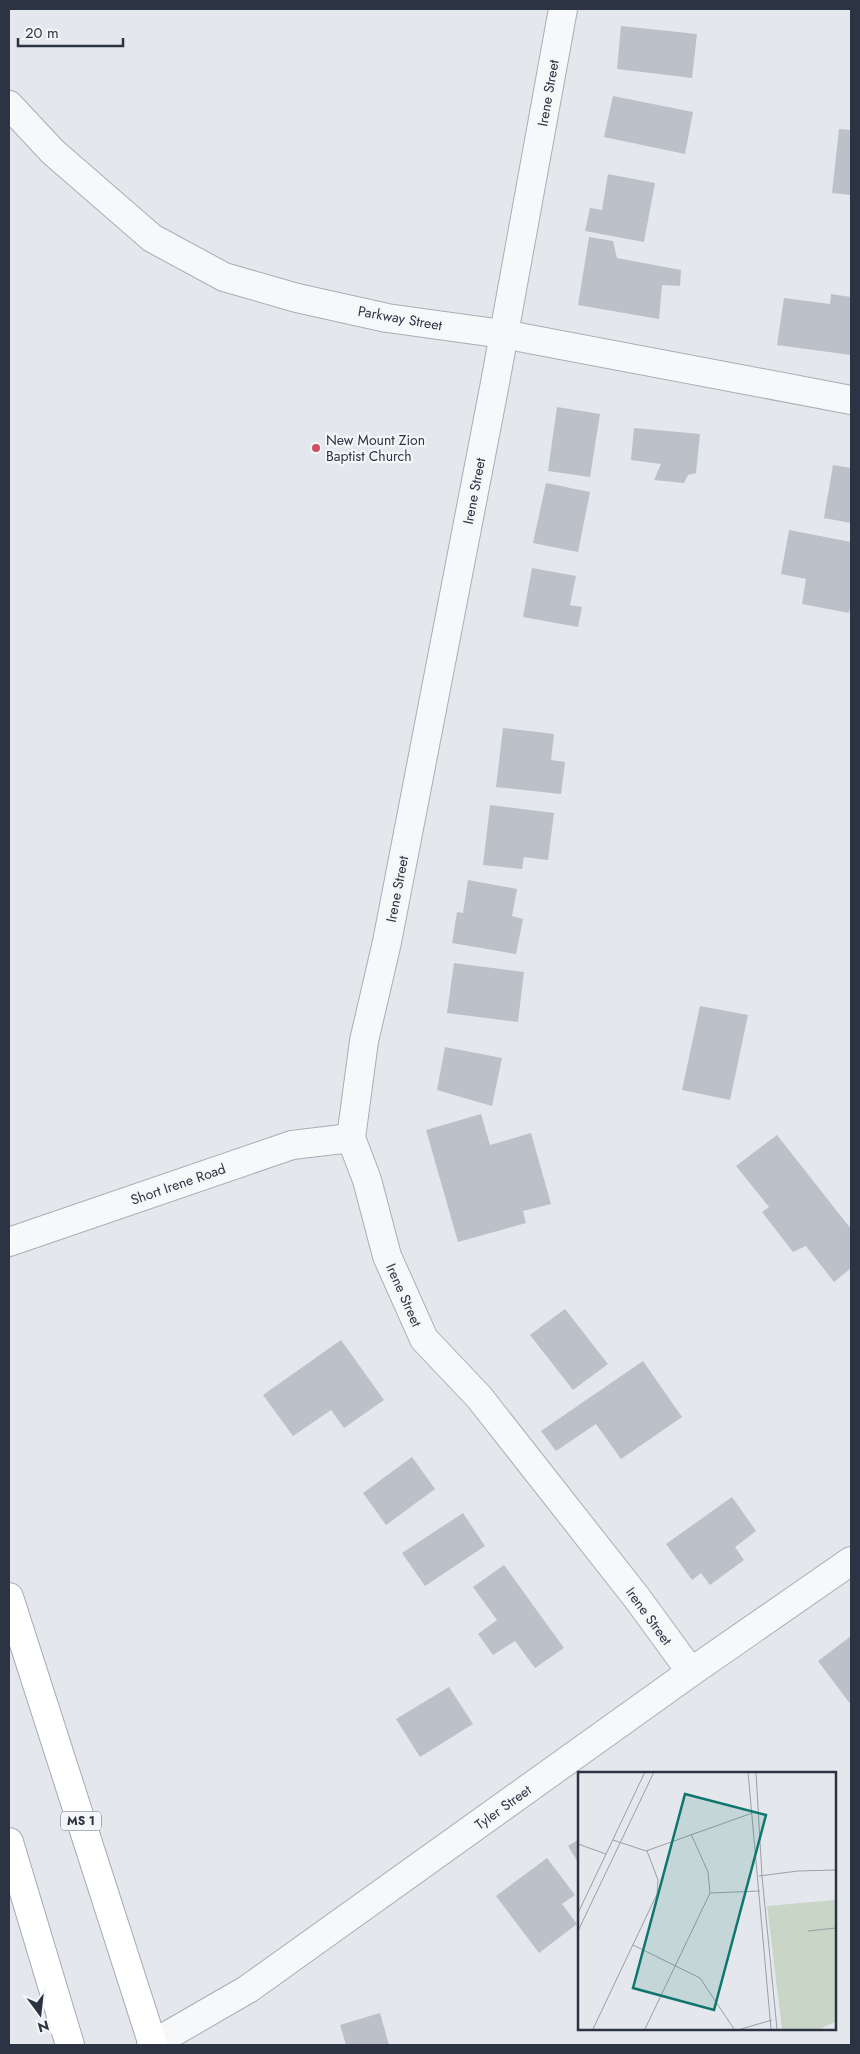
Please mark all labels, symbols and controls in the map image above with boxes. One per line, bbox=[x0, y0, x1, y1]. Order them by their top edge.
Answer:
scale bar bbox=[18, 15, 122, 47]
text: 20 m bbox=[25, 22, 59, 44]
street label: Irene Street bbox=[532, 57, 564, 128]
street label: Parkway Street bbox=[356, 301, 444, 335]
place label: New Mount Zion Baptist Church bbox=[326, 430, 425, 466]
marker: New Mount Zion Baptist Church bbox=[310, 442, 322, 454]
street label: Irene Street bbox=[458, 455, 490, 526]
street label: Irene Street bbox=[381, 853, 413, 924]
street label: Short Irene Road bbox=[128, 1158, 228, 1210]
street label: Irene Street bbox=[381, 1260, 427, 1330]
street label: Irene Street bbox=[621, 1583, 677, 1650]
inset map bbox=[578, 1772, 835, 2029]
street label: Tyler Street bbox=[471, 1779, 536, 1834]
road number: MS 1 bbox=[61, 1812, 101, 1830]
north arrow bbox=[15, 1989, 65, 2039]
text: N bbox=[35, 2015, 51, 2038]

